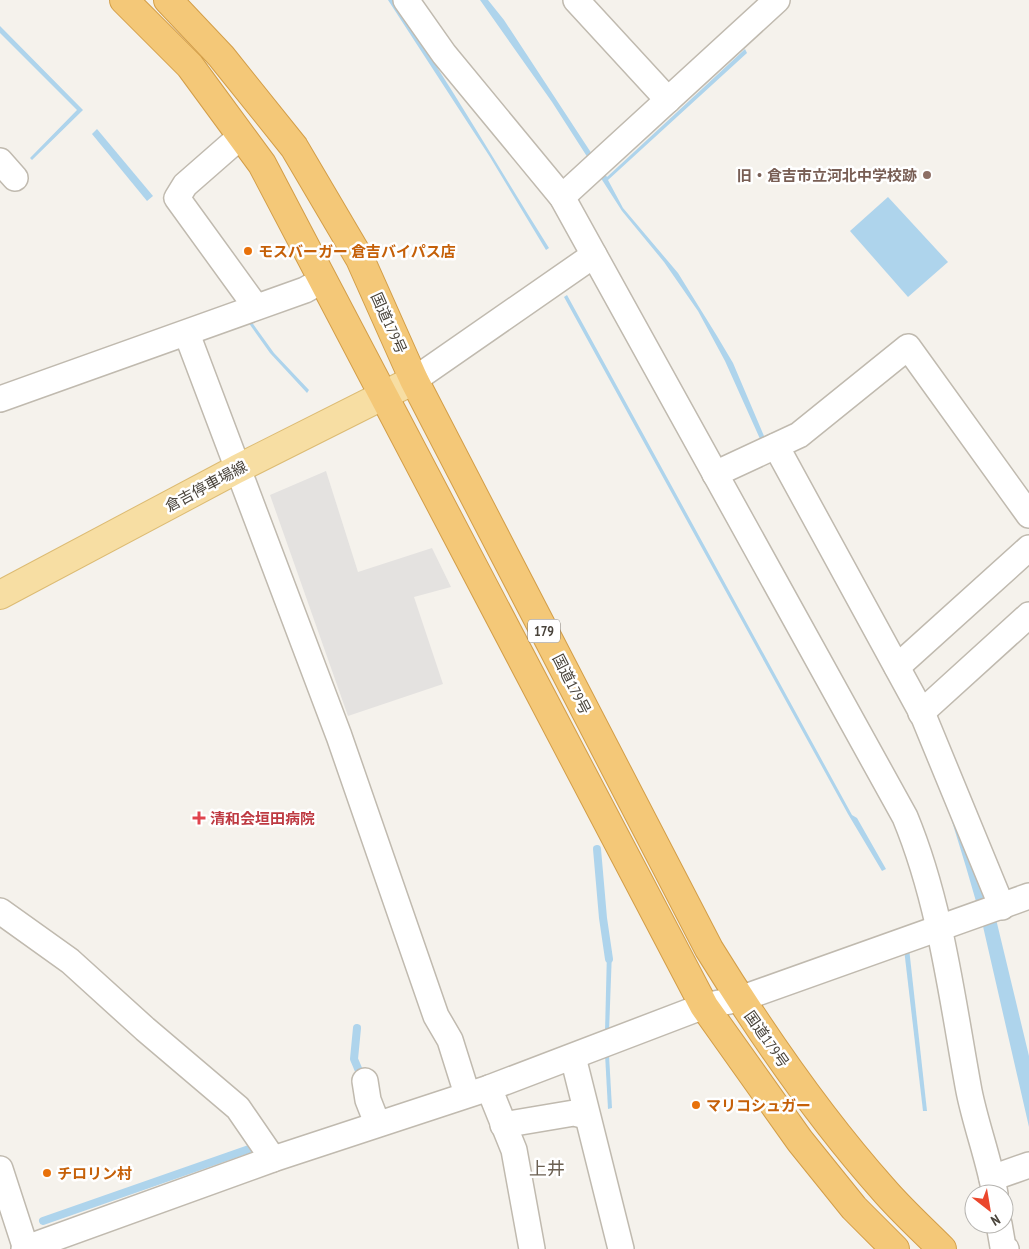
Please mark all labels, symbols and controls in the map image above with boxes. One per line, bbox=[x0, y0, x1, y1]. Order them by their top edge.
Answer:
place label: 旧・倉吉市立河北中学校跡 bbox=[737, 166, 917, 185]
marker: 旧・倉吉市立河北中学校跡 bbox=[921, 169, 933, 181]
place label: モスバーガー 倉吉バイパス店 bbox=[258, 242, 456, 261]
marker: モスバーガー 倉吉バイパス店 bbox=[242, 245, 254, 257]
street label: 国道179号 bbox=[367, 289, 411, 357]
street label: 倉吉停車場線 bbox=[162, 456, 250, 516]
road number: 179 bbox=[528, 620, 560, 642]
street label: 国道179号 bbox=[549, 651, 595, 717]
place label: 清和会垣田病院 bbox=[210, 809, 315, 828]
marker: 清和会垣田病院 bbox=[192, 811, 206, 825]
street label: 国道179号 bbox=[741, 1007, 793, 1071]
place label: マリコシュガー bbox=[706, 1096, 811, 1115]
marker: マリコシュガー bbox=[690, 1099, 702, 1111]
district label: 上井 bbox=[529, 1157, 565, 1180]
place label: チロリン村 bbox=[57, 1164, 132, 1183]
marker: チロリン村 bbox=[41, 1167, 53, 1179]
north arrow bbox=[964, 1184, 1014, 1234]
text: N bbox=[988, 1210, 1004, 1230]

